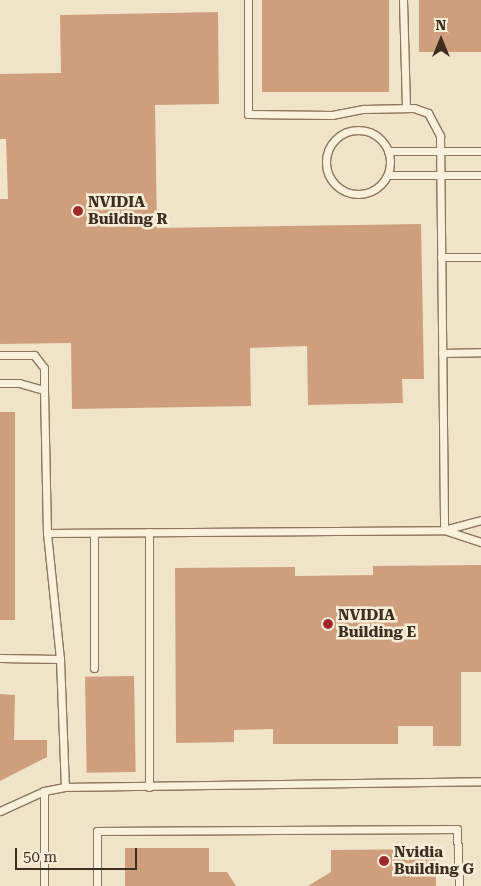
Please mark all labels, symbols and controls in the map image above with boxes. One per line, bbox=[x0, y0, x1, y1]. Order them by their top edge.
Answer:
north arrow bbox=[416, 15, 466, 65]
text: N bbox=[436, 17, 446, 33]
place label: NVIDIA Building R bbox=[88, 193, 168, 228]
marker: NVIDIA Building R bbox=[72, 205, 84, 217]
place label: NVIDIA Building E bbox=[338, 606, 416, 641]
marker: NVIDIA Building E bbox=[322, 618, 334, 630]
scale bar bbox=[18, 838, 140, 870]
place label: Nvidia Building G bbox=[394, 843, 474, 878]
text: 50 m bbox=[23, 848, 57, 866]
marker: Nvidia Building G bbox=[378, 855, 390, 867]

